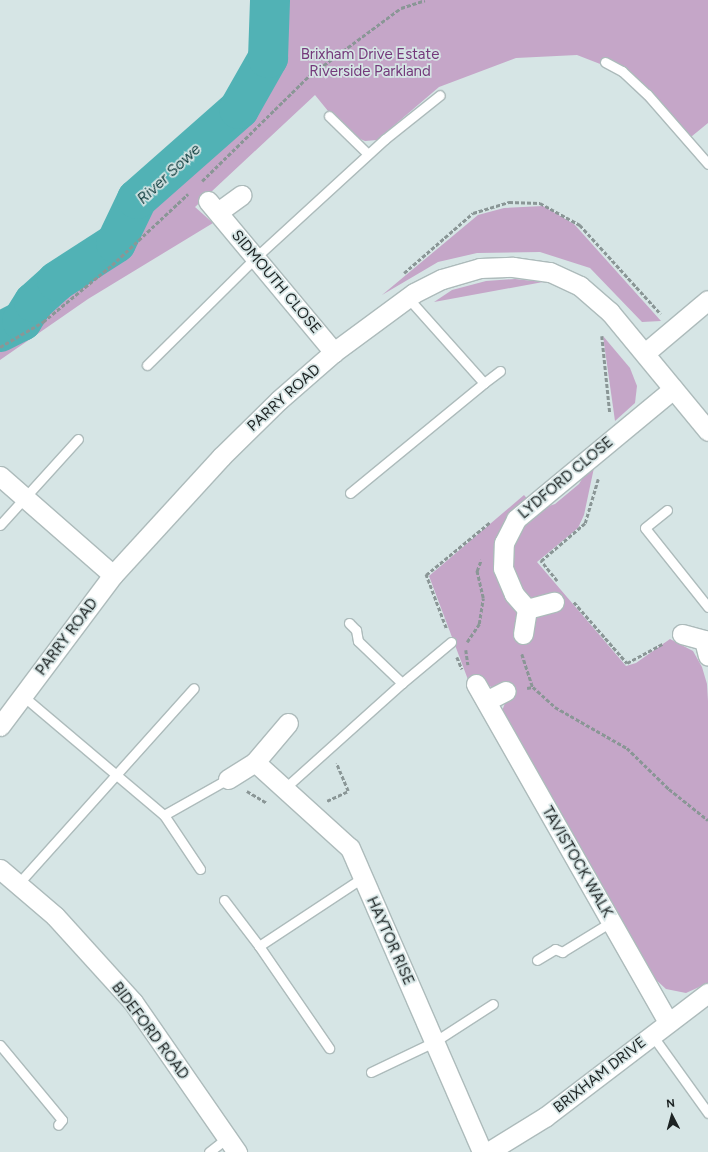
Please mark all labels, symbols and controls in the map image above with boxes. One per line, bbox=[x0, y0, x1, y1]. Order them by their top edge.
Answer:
park label: Brixham Drive Estate Riverside Parkland bbox=[301, 45, 439, 80]
water label: River Sowe bbox=[133, 140, 205, 208]
street label: SIDMOUTH CLOSE bbox=[227, 227, 325, 337]
street label: PARRY ROAD bbox=[244, 361, 324, 435]
street label: LYDFORD CLOSE bbox=[515, 433, 617, 523]
street label: PARRY ROAD bbox=[32, 595, 102, 679]
street label: TAVISTOCK WALK bbox=[538, 803, 616, 921]
street label: HAYTOR RISE bbox=[362, 894, 418, 988]
street label: BIDEFORD ROAD bbox=[108, 979, 192, 1083]
street label: BRIXHAM DRIVE bbox=[550, 1033, 650, 1117]
north arrow bbox=[652, 1096, 692, 1136]
text: N bbox=[666, 1097, 676, 1110]

